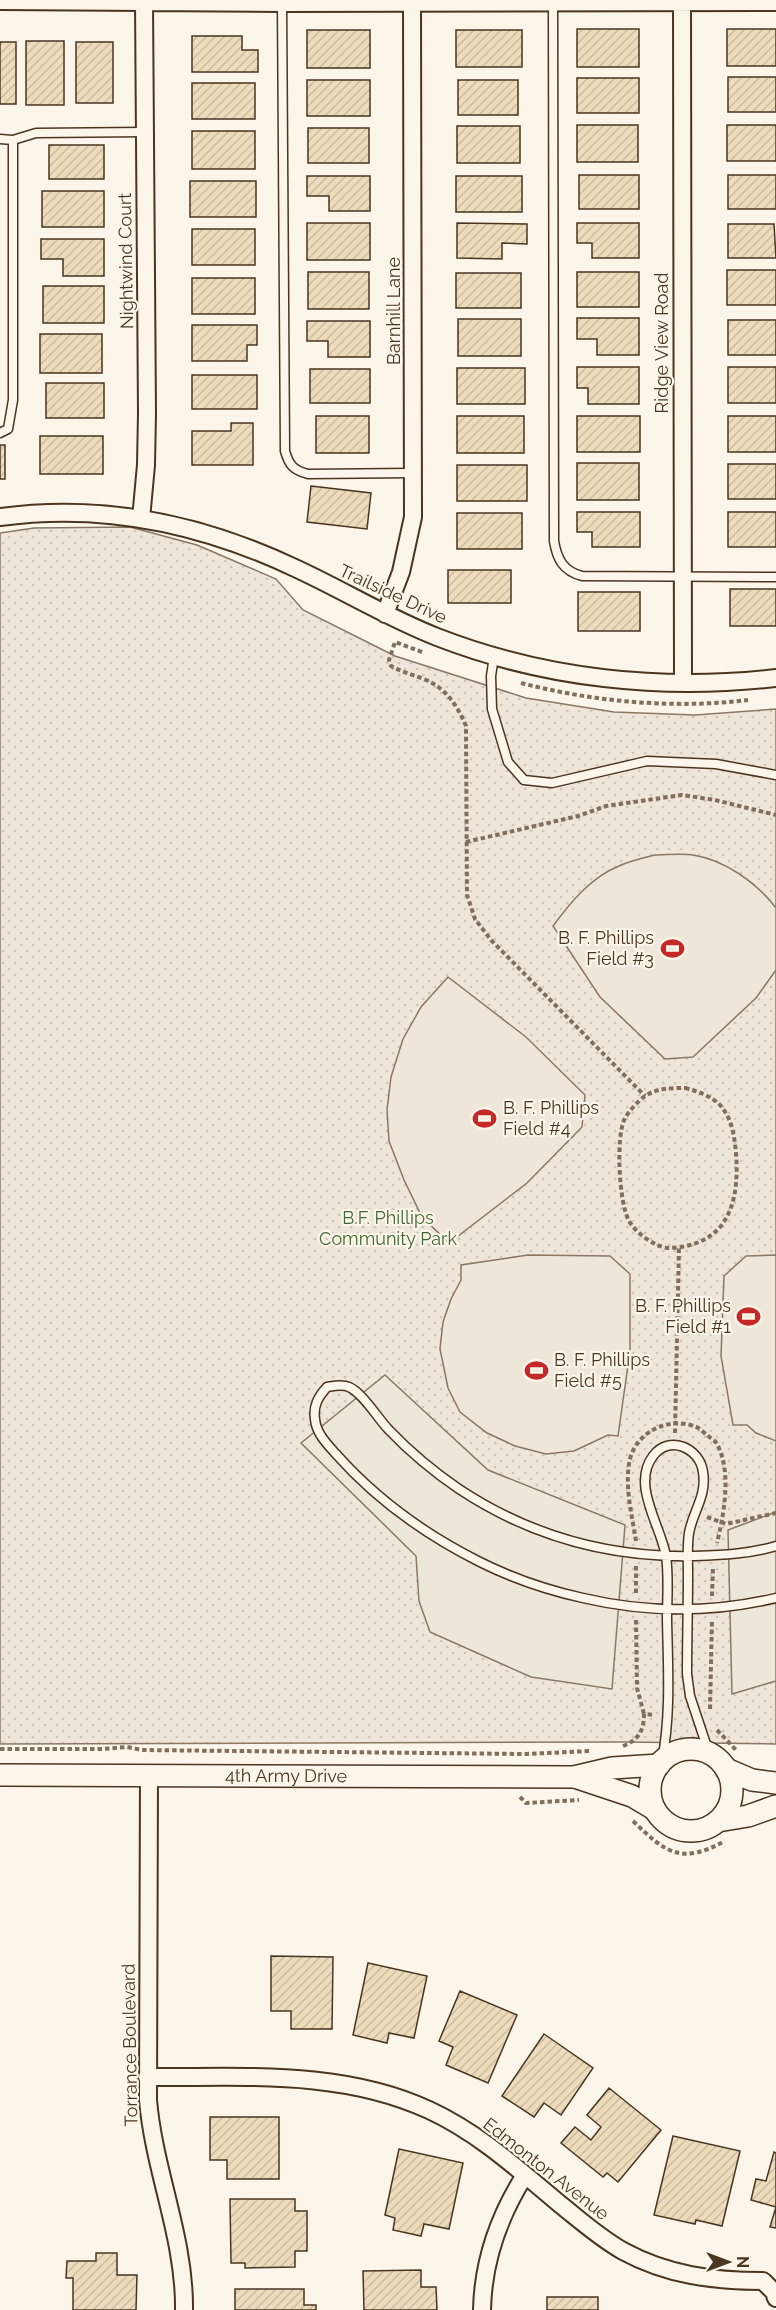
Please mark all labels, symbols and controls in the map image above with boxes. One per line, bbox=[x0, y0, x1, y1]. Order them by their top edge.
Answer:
street label: Nightwind Court bbox=[114, 193, 137, 329]
street label: Barnhill Lane bbox=[383, 256, 404, 365]
street label: Ridge View Road bbox=[651, 273, 672, 413]
street label: Trailside Drive bbox=[336, 559, 451, 628]
place label: B. F. Phillips Field #3 bbox=[558, 927, 654, 969]
sports icon: B. F. Phillips Field #3 bbox=[659, 935, 685, 961]
place label: B. F. Phillips Field #4 bbox=[503, 1097, 599, 1139]
sports icon: B. F. Phillips Field #4 bbox=[472, 1105, 498, 1131]
park label: B.F. Phillips Community Park bbox=[319, 1207, 457, 1249]
place label: B. F. Phillips Field #1 bbox=[635, 1295, 731, 1337]
sports icon: B. F. Phillips Field #1 bbox=[736, 1303, 762, 1329]
place label: B. F. Phillips Field #5 bbox=[554, 1349, 650, 1391]
sports icon: B. F. Phillips Field #5 bbox=[523, 1357, 549, 1383]
street label: 4th Army Drive bbox=[225, 1765, 348, 1786]
street label: Torrance Boulevard bbox=[118, 1964, 141, 2126]
street label: Edmonton Avenue bbox=[479, 2113, 614, 2224]
north arrow bbox=[698, 2232, 758, 2292]
text: N bbox=[733, 2256, 752, 2268]

